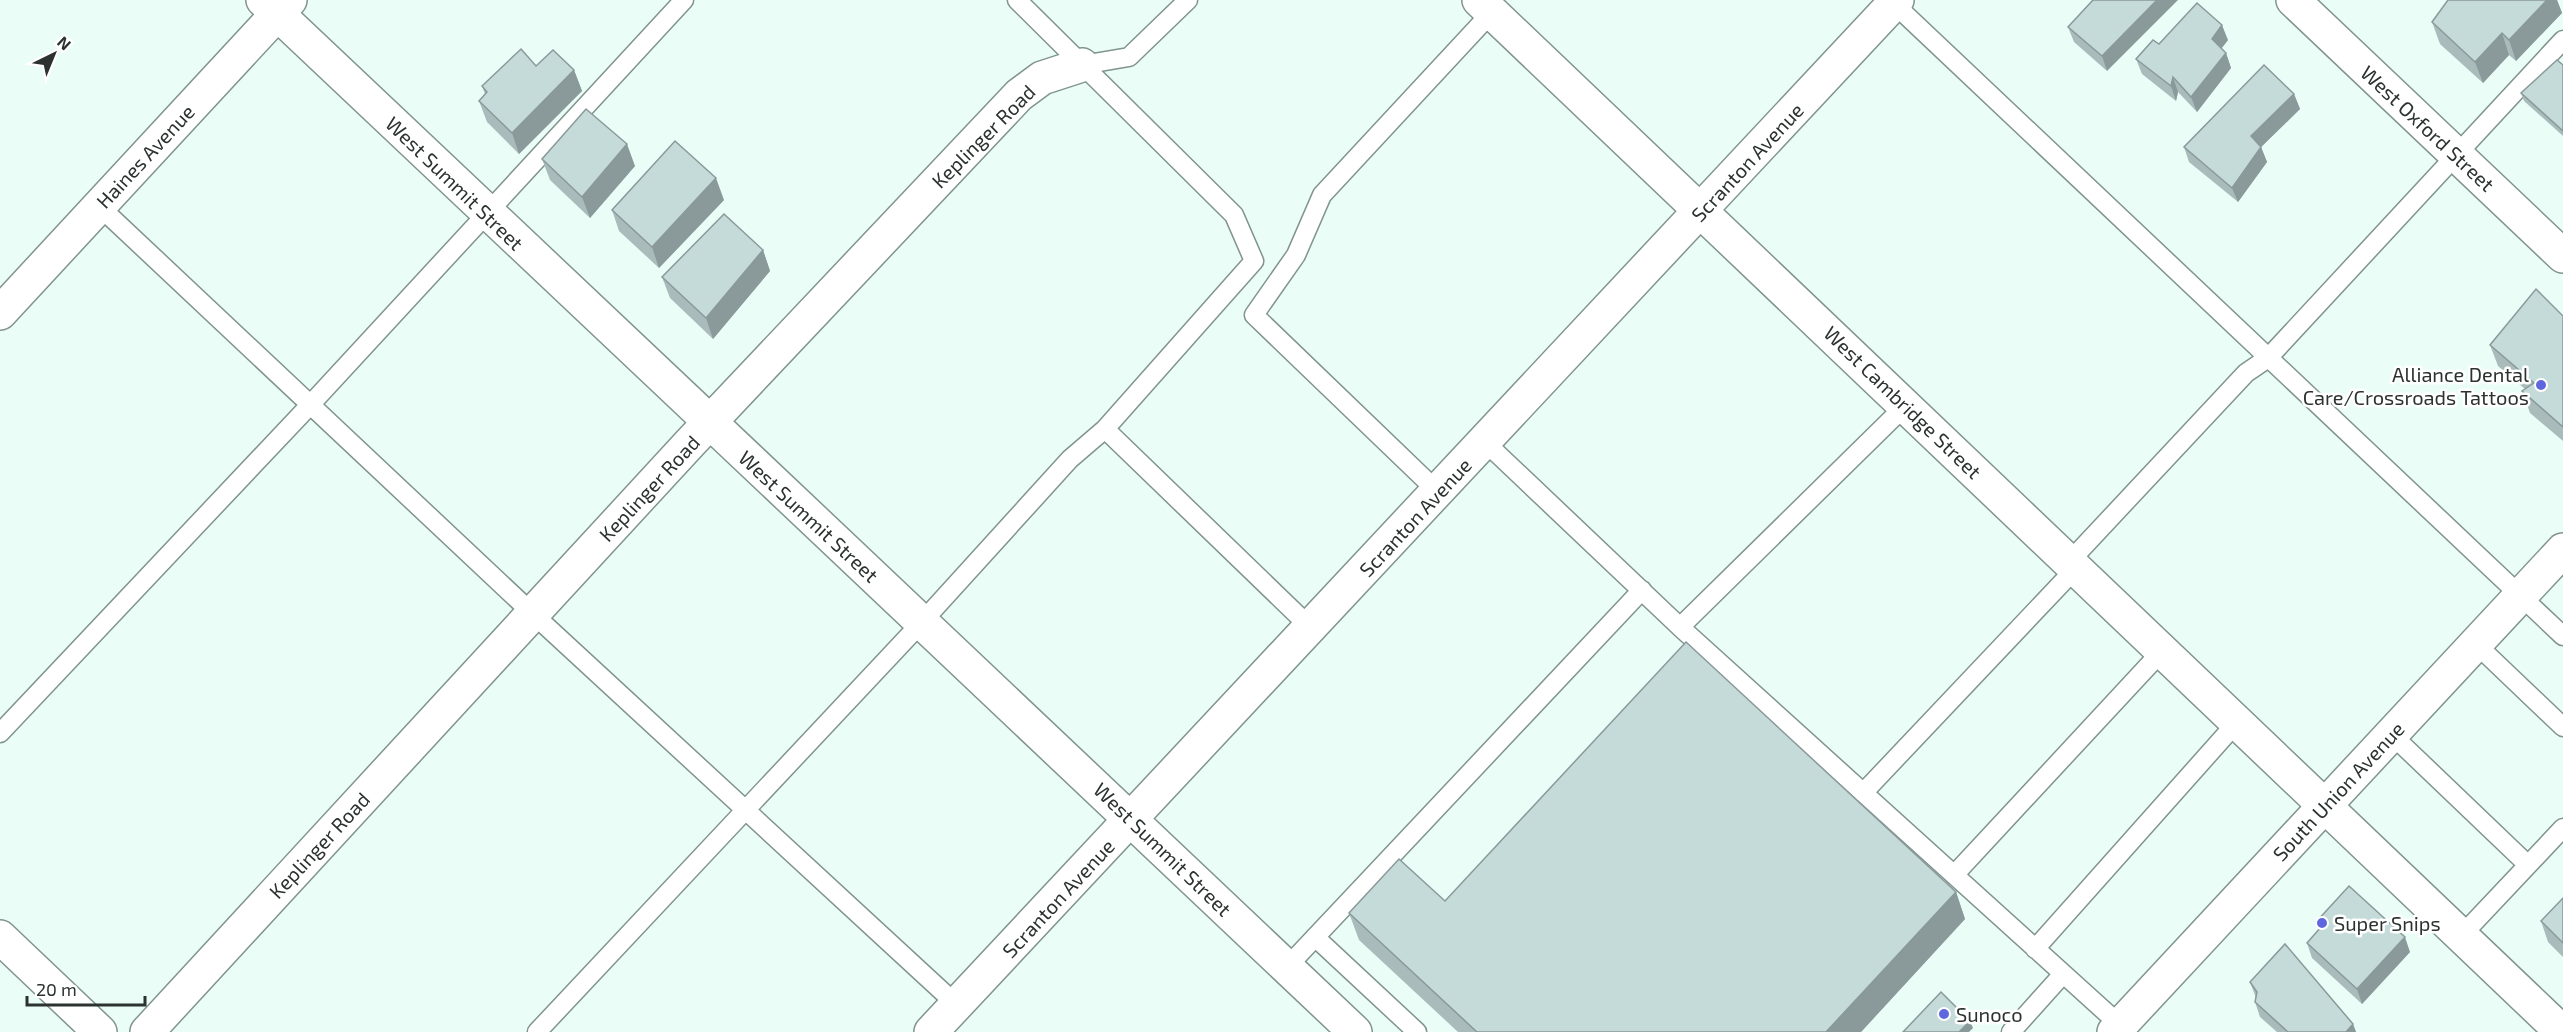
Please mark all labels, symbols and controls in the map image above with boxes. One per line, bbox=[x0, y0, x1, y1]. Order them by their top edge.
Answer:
north arrow bbox=[24, 24, 84, 84]
text: N bbox=[54, 32, 75, 54]
street label: West Oxford Street bbox=[2356, 60, 2500, 196]
street label: Keplinger Road bbox=[926, 79, 1040, 193]
street label: Scranton Avenue bbox=[1686, 98, 1808, 226]
street label: Haines Avenue bbox=[91, 99, 199, 213]
street label: West Summit Street bbox=[381, 111, 529, 255]
street label: West Cambridge Street bbox=[1819, 321, 1987, 484]
place label: Alliance Dental Care/Crossroads Tattoos bbox=[2303, 362, 2529, 409]
marker: Alliance Dental Care/Crossroads Tattoos bbox=[2534, 378, 2548, 392]
street label: Keplinger Road bbox=[594, 430, 704, 546]
street label: West Summit Street bbox=[734, 445, 884, 587]
street label: Scranton Avenue bbox=[1354, 453, 1476, 581]
street label: South Union Avenue bbox=[2267, 716, 2409, 866]
street label: West Summit Street bbox=[1089, 777, 1237, 921]
street label: Keplinger Road bbox=[264, 787, 374, 903]
street label: Scranton Avenue bbox=[997, 834, 1119, 962]
place label: Super Snips bbox=[2334, 911, 2441, 935]
marker: Super Snips bbox=[2315, 916, 2329, 930]
scale bar bbox=[27, 969, 146, 1007]
text: 20 m bbox=[36, 978, 77, 1000]
place label: Sunoco bbox=[1956, 1002, 2023, 1026]
marker: Sunoco bbox=[1937, 1007, 1951, 1021]

